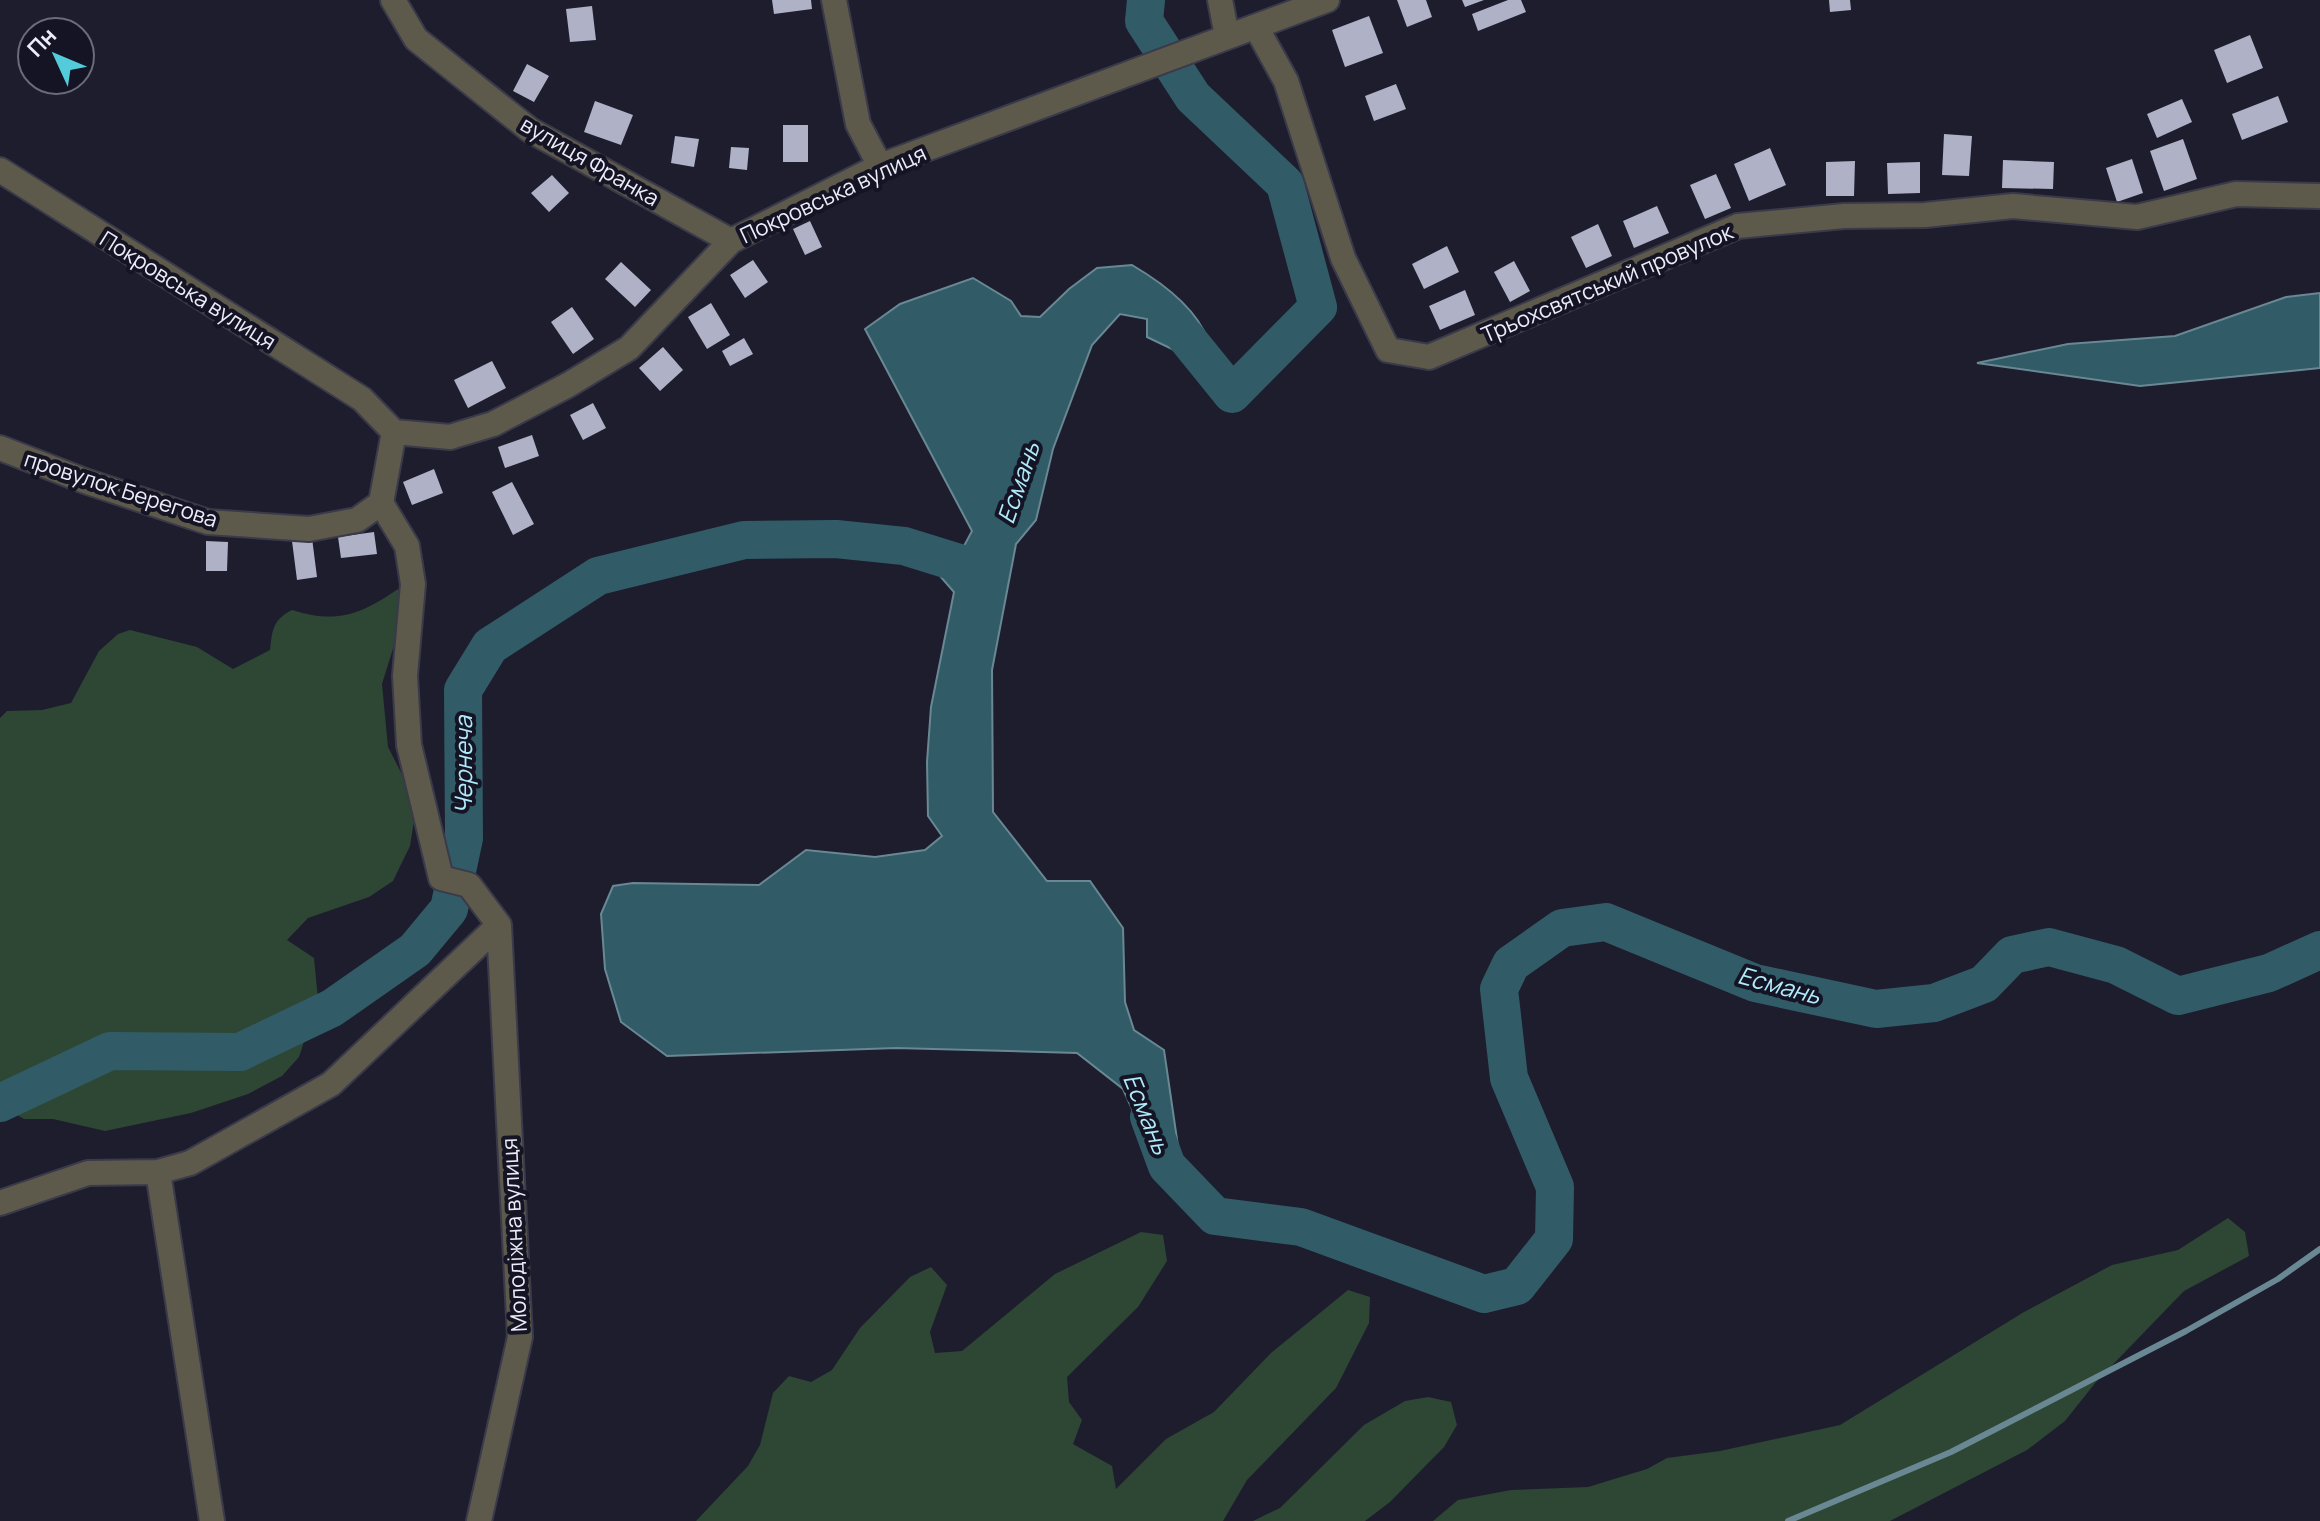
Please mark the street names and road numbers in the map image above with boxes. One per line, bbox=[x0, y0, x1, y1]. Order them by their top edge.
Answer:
street label: вулиця Франка bbox=[515, 109, 665, 213]
street label: Покровська вулиця bbox=[735, 138, 931, 250]
street label: Трьохсвятський провулок bbox=[1477, 216, 1738, 350]
street label: Покровська вулиця bbox=[94, 224, 282, 356]
street label: провулок Берегова bbox=[21, 444, 221, 534]
street label: Молодіжна вулиця bbox=[494, 1137, 534, 1333]

